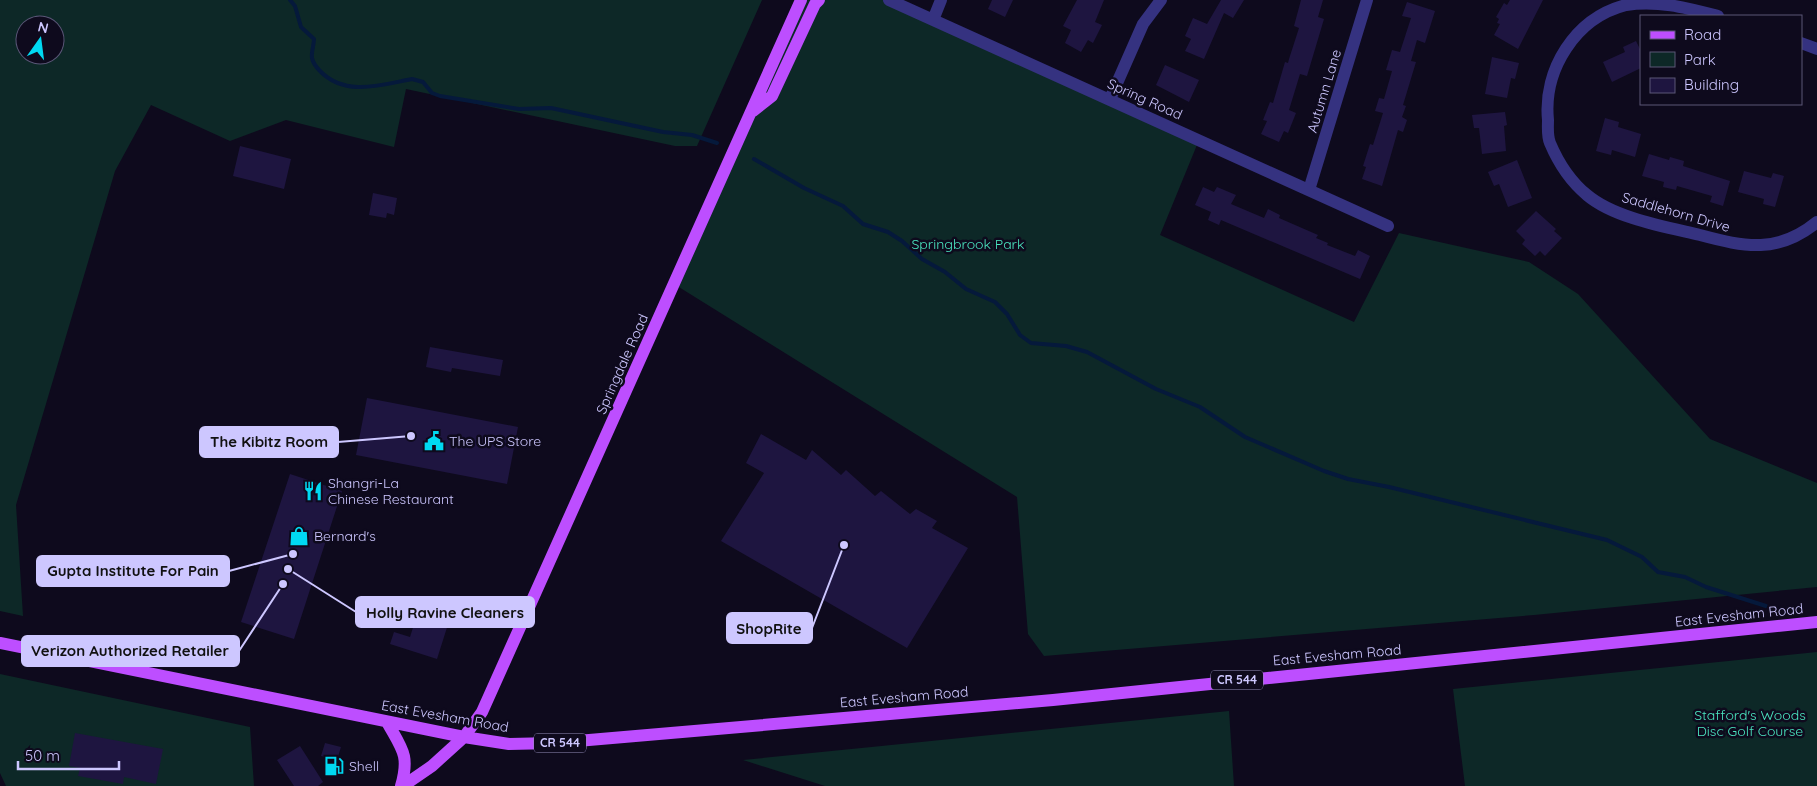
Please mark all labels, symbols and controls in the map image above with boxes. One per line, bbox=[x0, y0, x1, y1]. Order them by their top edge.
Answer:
north arrow bbox=[15, 15, 65, 65]
legend bbox=[1640, 15, 1802, 105]
text: N bbox=[36, 17, 50, 37]
text: Road bbox=[1684, 25, 1721, 44]
street label: Autumn Lane bbox=[1303, 47, 1345, 135]
text: Park bbox=[1684, 50, 1716, 69]
street label: Spring Road bbox=[1105, 74, 1185, 124]
text: Building bbox=[1684, 75, 1739, 94]
street label: Saddlehorn Drive bbox=[1620, 188, 1732, 236]
park label: Springbrook Park bbox=[912, 235, 1025, 253]
street label: Springdale Road bbox=[592, 311, 652, 417]
callout: The Kibitz Room bbox=[200, 427, 338, 457]
public building icon: The UPS Store bbox=[423, 430, 445, 452]
text: The Kibitz Room bbox=[210, 432, 328, 451]
place label: The UPS Store bbox=[449, 432, 541, 450]
place label: Shangri-La Chinese Restaurant bbox=[328, 474, 454, 508]
restaurant icon: Shangri-La Chinese Restaurant bbox=[302, 480, 324, 502]
shop icon: Bernard's bbox=[288, 525, 310, 547]
place label: Bernard's bbox=[314, 527, 376, 545]
callout: Gupta Institute For Pain bbox=[37, 556, 229, 586]
text: Gupta Institute For Pain bbox=[47, 561, 219, 580]
callout: Holly Ravine Cleaners bbox=[356, 597, 534, 627]
street label: East Evesham Road bbox=[1674, 599, 1804, 631]
text: Holly Ravine Cleaners bbox=[366, 603, 524, 622]
callout: ShopRite bbox=[727, 613, 812, 643]
text: ShopRite bbox=[736, 619, 802, 638]
callout: Verizon Authorized Retailer bbox=[22, 636, 239, 666]
street label: East Evesham Road bbox=[1272, 640, 1402, 670]
text: Verizon Authorized Retailer bbox=[31, 641, 229, 660]
road number: CR 544 bbox=[1211, 670, 1263, 690]
street label: East Evesham Road bbox=[839, 682, 969, 712]
street label: East Evesham Road bbox=[380, 696, 510, 736]
park label: Stafford's Woods Disc Golf Course bbox=[1694, 706, 1806, 740]
road number: CR 544 bbox=[534, 734, 586, 752]
scale bar bbox=[18, 738, 119, 770]
text: 50 m bbox=[25, 746, 60, 765]
fuel station icon: Shell bbox=[323, 755, 345, 777]
place label: Shell bbox=[349, 757, 379, 775]

